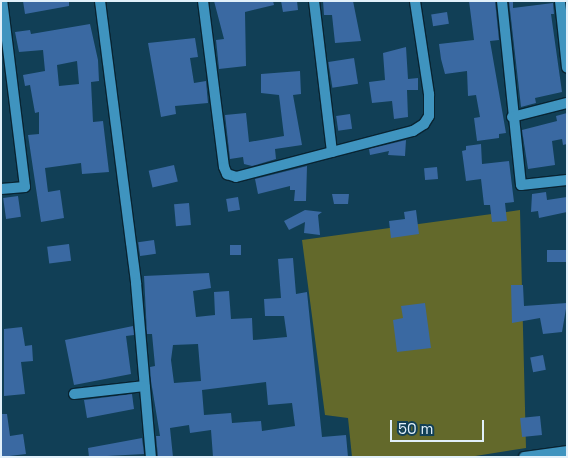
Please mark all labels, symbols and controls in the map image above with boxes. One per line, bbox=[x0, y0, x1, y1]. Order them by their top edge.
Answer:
scale bar bbox=[393, 410, 487, 442]
text: 50 m bbox=[398, 419, 433, 438]

